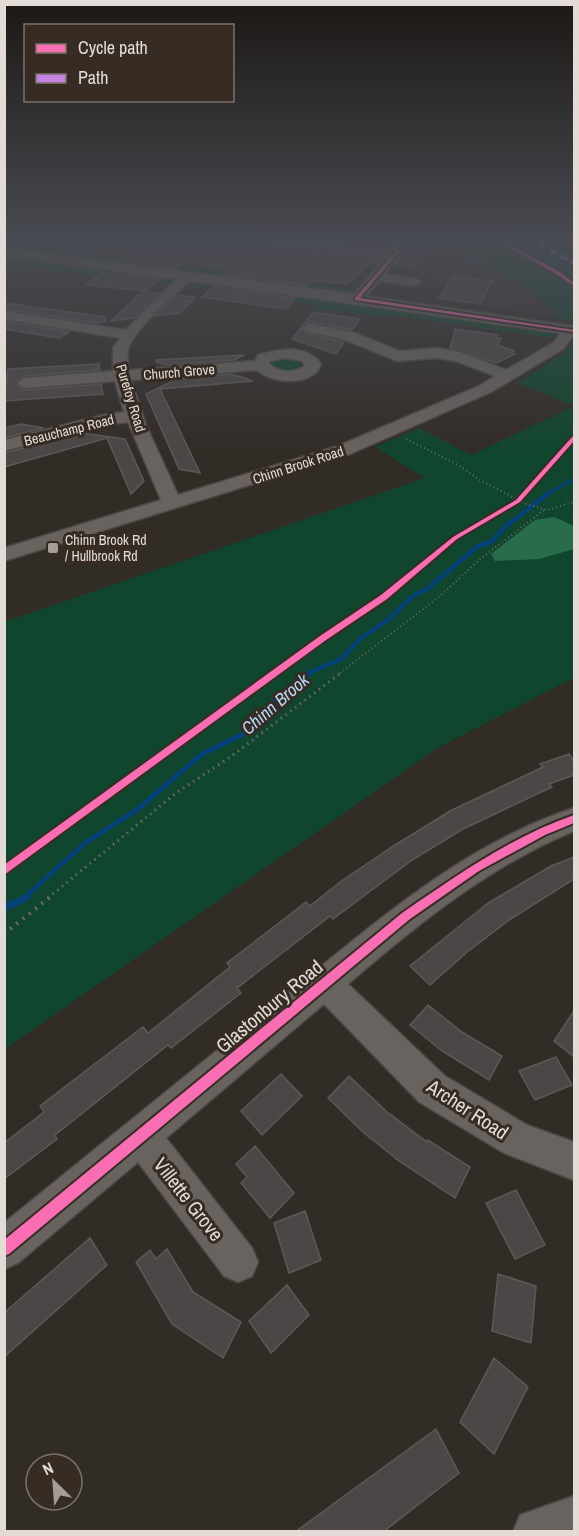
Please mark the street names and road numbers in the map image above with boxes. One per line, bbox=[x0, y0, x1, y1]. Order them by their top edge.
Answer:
street label: Church Grove bbox=[143, 360, 215, 384]
street label: Purefoy Road bbox=[112, 362, 150, 434]
street label: Beauchamp Road bbox=[22, 410, 116, 450]
street label: Chinn Brook Road bbox=[250, 442, 346, 488]
street label: Glastonbury Road bbox=[210, 953, 328, 1059]
street label: Archer Road bbox=[421, 1072, 514, 1145]
street label: Villette Grove bbox=[148, 1152, 230, 1246]

